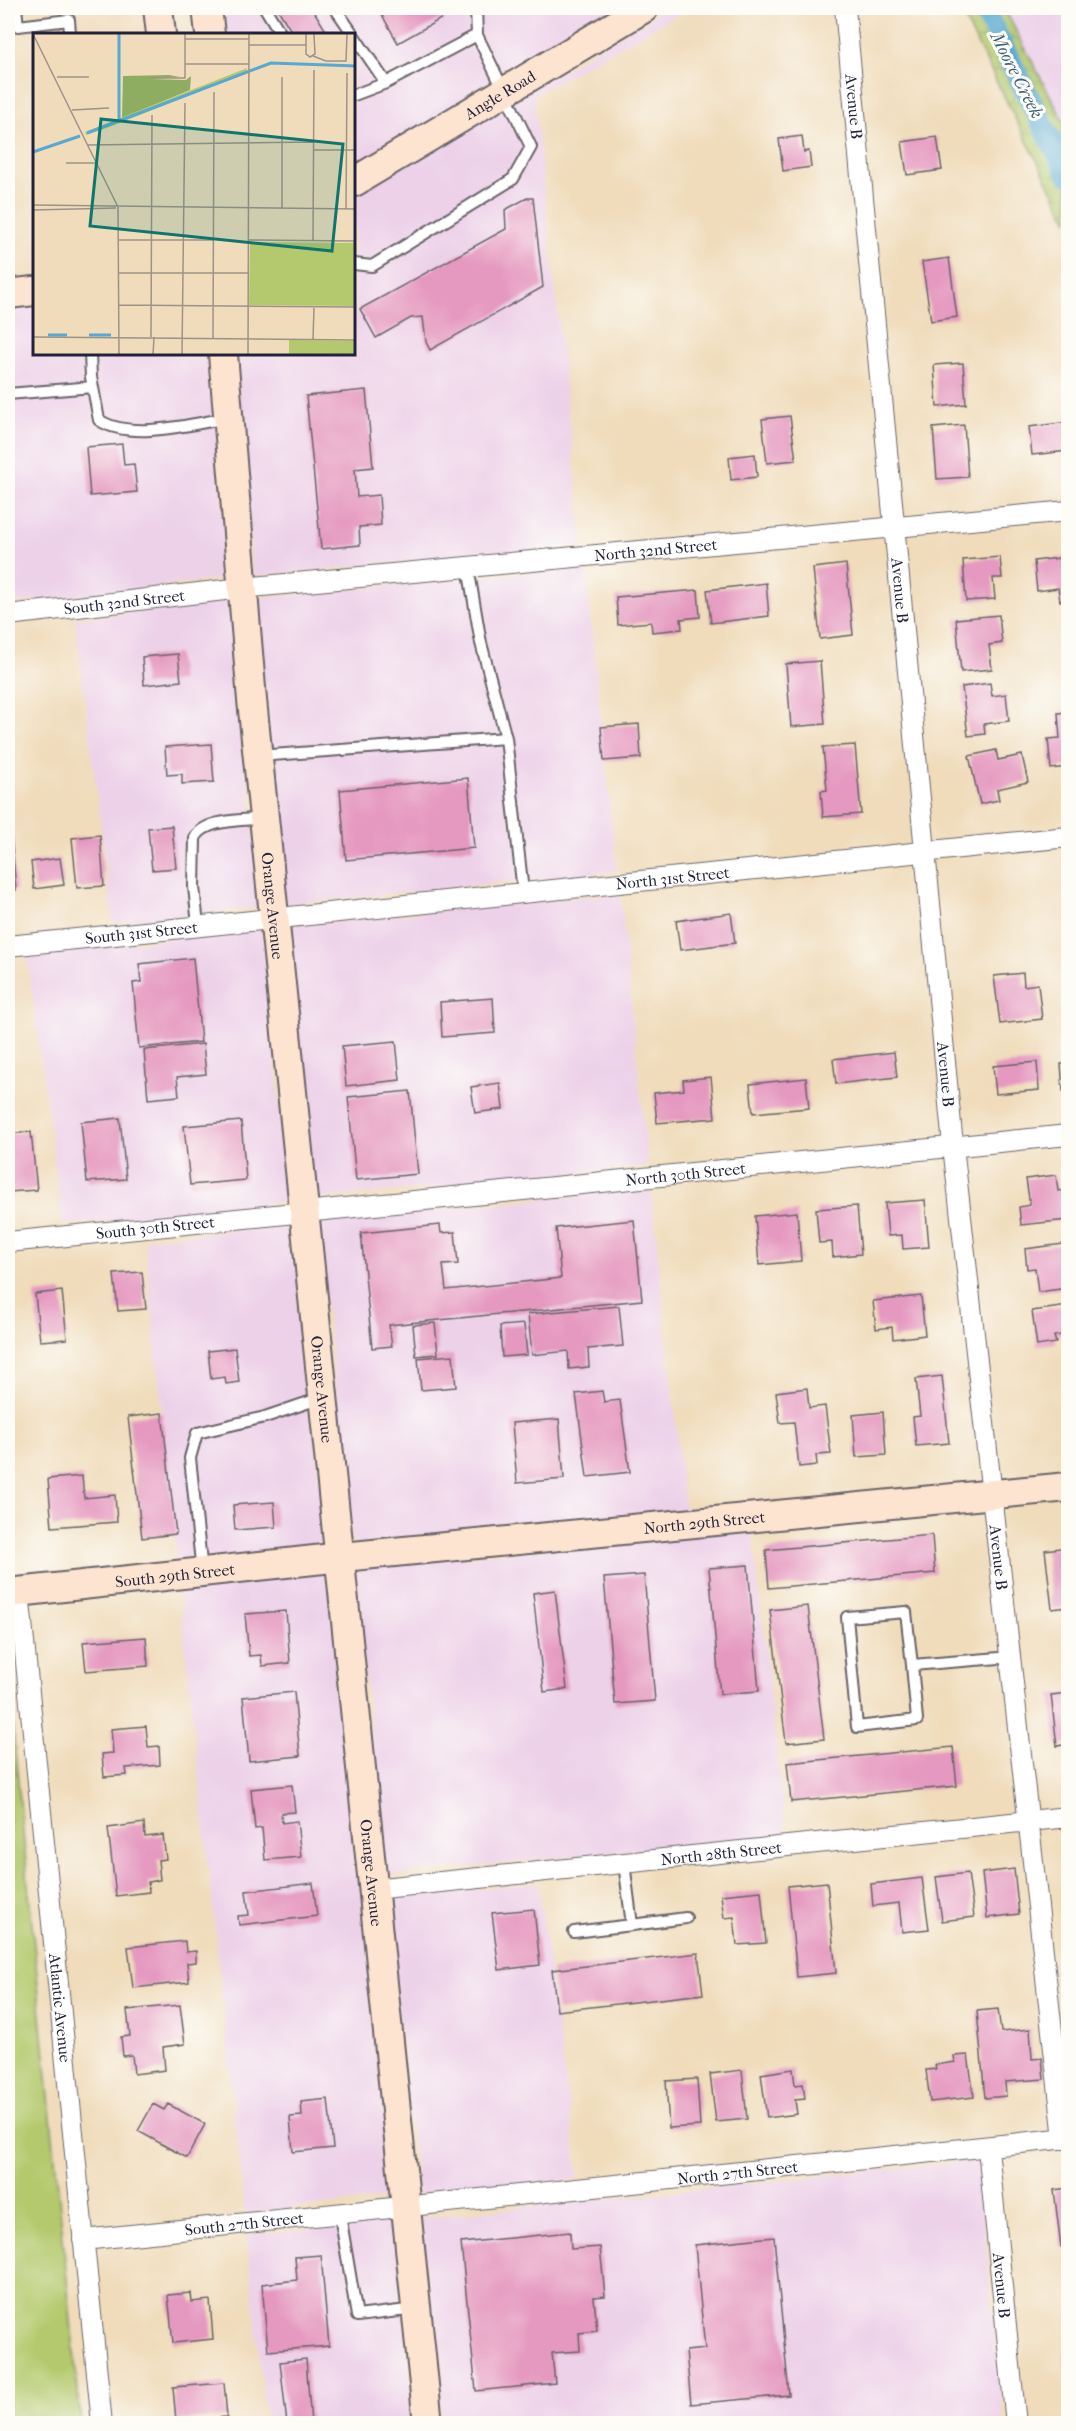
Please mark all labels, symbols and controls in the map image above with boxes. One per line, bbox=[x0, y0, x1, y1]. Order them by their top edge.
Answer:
water label: Moore Creek bbox=[985, 27, 1047, 122]
inset map bbox=[33, 33, 356, 356]
street label: Angle Road bbox=[460, 66, 539, 124]
street label: Avenue B bbox=[841, 72, 866, 140]
street label: North 32nd Street bbox=[593, 535, 718, 565]
street label: Avenue B bbox=[887, 556, 912, 624]
street label: South 32nd Street bbox=[63, 586, 186, 619]
street label: Orange Avenue bbox=[258, 851, 287, 960]
street label: North 31st Street bbox=[615, 863, 731, 893]
street label: South 31st Street bbox=[84, 918, 199, 948]
street label: Avenue B bbox=[933, 1040, 958, 1108]
street label: North 30th Street bbox=[625, 1159, 747, 1190]
street label: South 30th Street bbox=[95, 1212, 216, 1243]
street label: Orange Avenue bbox=[307, 1335, 337, 1444]
street label: North 29th Street bbox=[643, 1507, 766, 1538]
street label: Avenue B bbox=[985, 1523, 1012, 1591]
street label: South 29th Street bbox=[114, 1560, 236, 1591]
street label: Orange Avenue bbox=[356, 1818, 386, 1927]
street label: North 28th Street bbox=[660, 1838, 783, 1869]
street label: Atlantic Avenue bbox=[45, 1952, 75, 2063]
street label: North 27th Street bbox=[676, 2157, 799, 2188]
street label: South 27th Street bbox=[184, 2208, 305, 2239]
street label: Avenue B bbox=[989, 2251, 1014, 2319]

